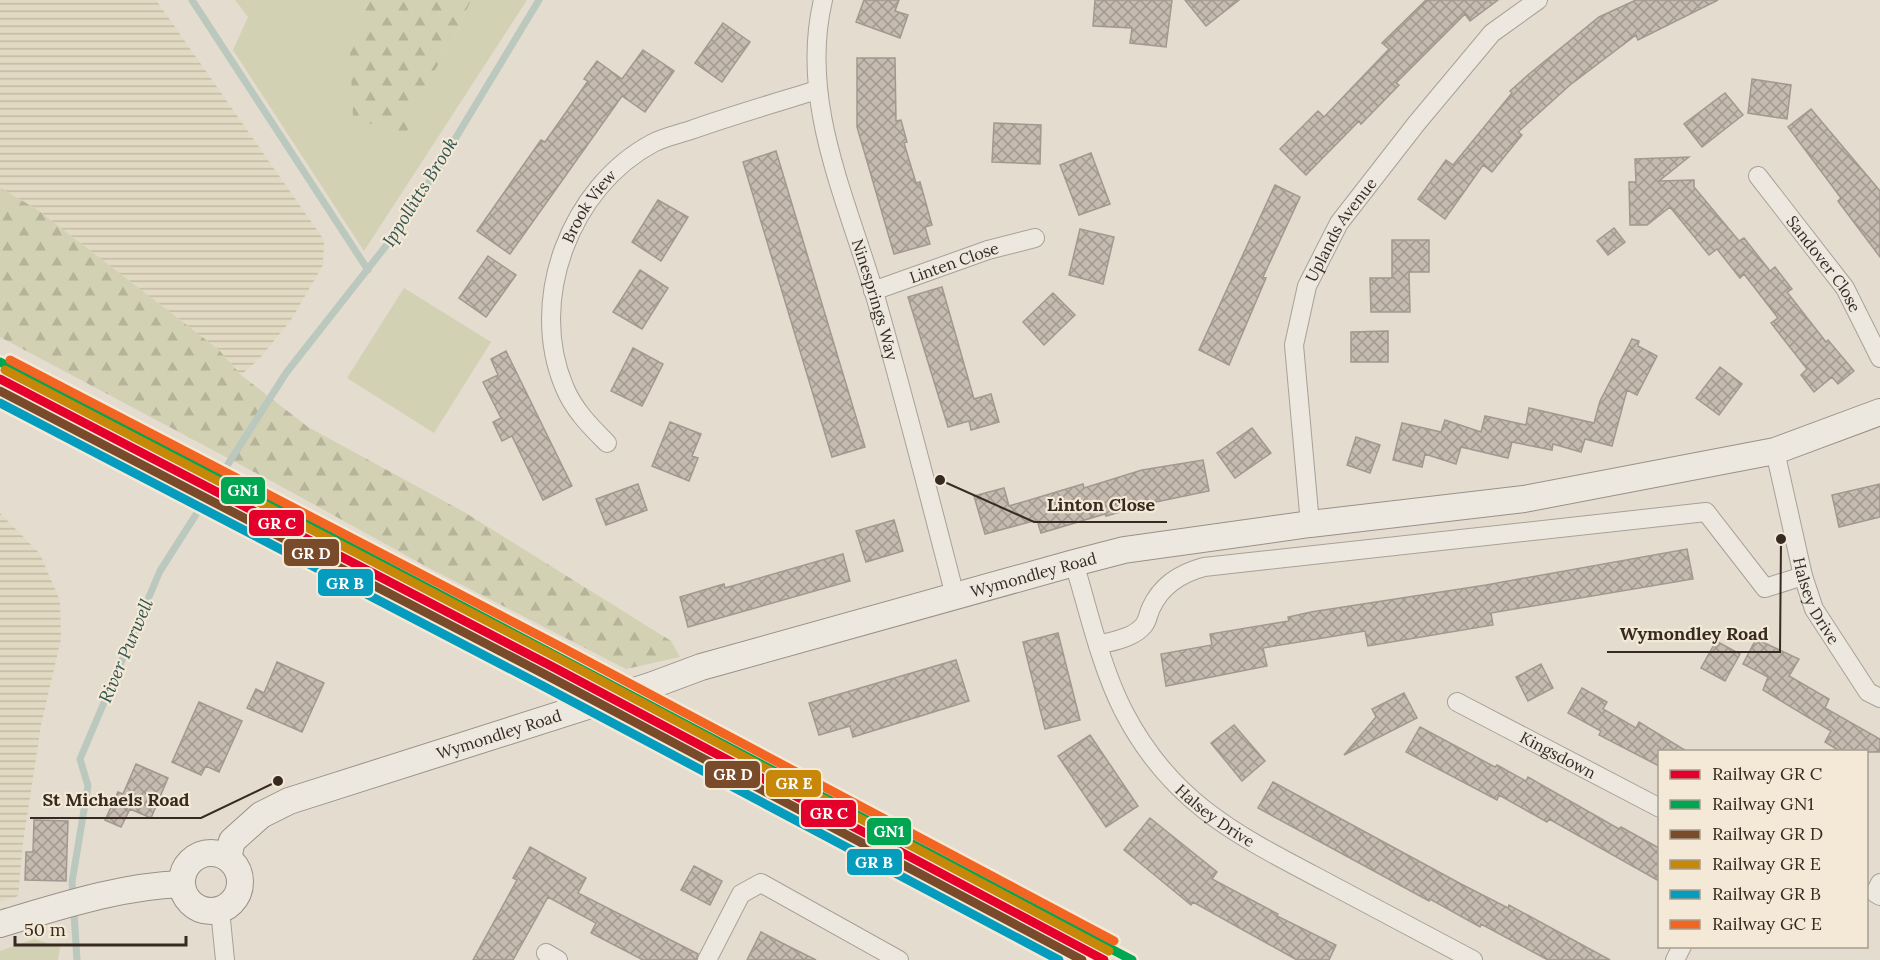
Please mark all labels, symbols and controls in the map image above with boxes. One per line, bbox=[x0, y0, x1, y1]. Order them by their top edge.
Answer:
water label: Ippollitts Brook bbox=[377, 133, 462, 251]
street label: Brook View bbox=[557, 165, 620, 246]
street label: Uplands Avenue bbox=[1301, 173, 1381, 285]
street label: Sandover Close bbox=[1782, 211, 1866, 316]
street label: Ninesprings Way bbox=[848, 236, 903, 363]
street label: Linten Close bbox=[907, 238, 1001, 287]
line badge: GN1 bbox=[220, 476, 266, 505]
text: GN1 bbox=[228, 480, 258, 500]
callout: Linton Close bbox=[1034, 486, 1167, 522]
text: Linton Close bbox=[1047, 493, 1156, 516]
line badge: GR C bbox=[248, 509, 305, 537]
text: GR C bbox=[258, 513, 296, 533]
line badge: GR D bbox=[283, 538, 340, 567]
text: GR D bbox=[291, 543, 331, 563]
street label: Wymondley Road bbox=[968, 548, 1099, 601]
street label: Halsey Drive bbox=[1789, 555, 1844, 648]
line badge: GR B bbox=[317, 568, 374, 597]
text: GR B bbox=[326, 573, 364, 593]
water label: River Purwell bbox=[93, 595, 158, 706]
callout: Wymondley Road bbox=[1607, 616, 1780, 652]
text: Wymondley Road bbox=[1620, 622, 1769, 645]
street label: Wymondley Road bbox=[434, 705, 564, 763]
street label: Kingsdown bbox=[1517, 727, 1600, 783]
legend bbox=[1658, 750, 1868, 948]
line badge: GR D bbox=[704, 760, 761, 789]
text: Railway GR C bbox=[1712, 762, 1823, 785]
text: GR D bbox=[713, 764, 753, 784]
line badge: GR E bbox=[765, 769, 822, 798]
text: GR E bbox=[775, 773, 813, 793]
street label: Halsey Drive bbox=[1171, 780, 1259, 851]
callout: St Michaels Road bbox=[30, 782, 201, 818]
text: St Michaels Road bbox=[42, 788, 190, 811]
text: Railway GN1 bbox=[1712, 792, 1814, 815]
line badge: GR C bbox=[800, 799, 857, 828]
text: GR C bbox=[810, 803, 848, 823]
line badge: GN1 bbox=[866, 817, 912, 846]
text: GN1 bbox=[874, 821, 904, 841]
text: Railway GR D bbox=[1712, 822, 1823, 845]
line badge: GR B bbox=[846, 848, 903, 876]
text: GR B bbox=[855, 852, 893, 872]
text: Railway GR E bbox=[1712, 852, 1821, 875]
text: Railway GR B bbox=[1712, 882, 1821, 905]
scale bar bbox=[15, 909, 186, 947]
text: Railway GC E bbox=[1712, 912, 1822, 935]
text: 50 m bbox=[24, 918, 66, 941]

